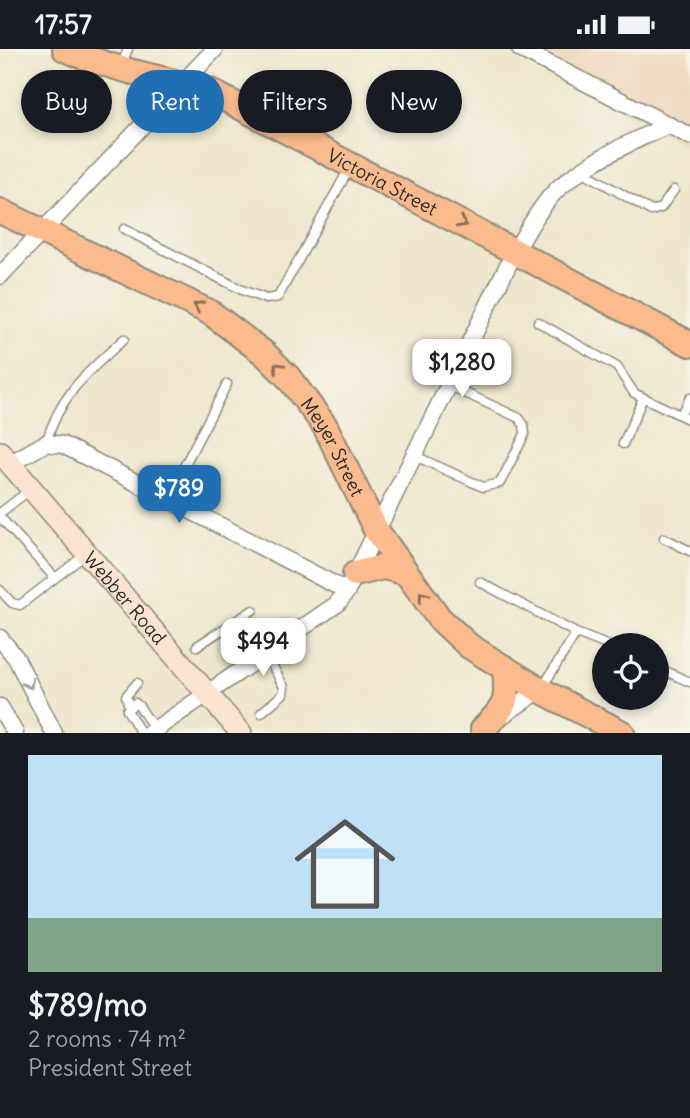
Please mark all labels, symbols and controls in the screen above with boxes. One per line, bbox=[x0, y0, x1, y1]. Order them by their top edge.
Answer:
text: 17:57 bbox=[35, 8, 92, 41]
chip: Buy bbox=[21, 70, 112, 133]
chip: Rent bbox=[126, 70, 224, 133]
chip: Filters bbox=[238, 70, 352, 133]
chip: New bbox=[366, 70, 462, 133]
street label: Victoria Street bbox=[323, 143, 441, 221]
one-way arrow bbox=[455, 215, 467, 228]
one-way arrow bbox=[193, 301, 205, 315]
pin: $1,280 bbox=[405, 339, 519, 399]
text: $1,280 bbox=[428, 347, 496, 376]
one-way arrow bbox=[274, 363, 286, 375]
street label: Meyer Street bbox=[296, 393, 370, 500]
pin: $789 bbox=[138, 465, 220, 525]
text: $789 bbox=[154, 473, 204, 502]
street label: Webber Road bbox=[78, 546, 172, 649]
one-way arrow bbox=[418, 591, 431, 604]
pin: $494 bbox=[222, 619, 304, 678]
text: $494 bbox=[237, 626, 289, 655]
map controls bbox=[592, 633, 669, 710]
button: locate bbox=[592, 633, 669, 710]
one-way arrow bbox=[21, 677, 35, 689]
icon: home bbox=[282, 801, 408, 927]
text: $789/mo bbox=[28, 986, 147, 1024]
text: 2 rooms · 74 m² bbox=[28, 1024, 186, 1053]
text: President Street bbox=[28, 1053, 192, 1082]

